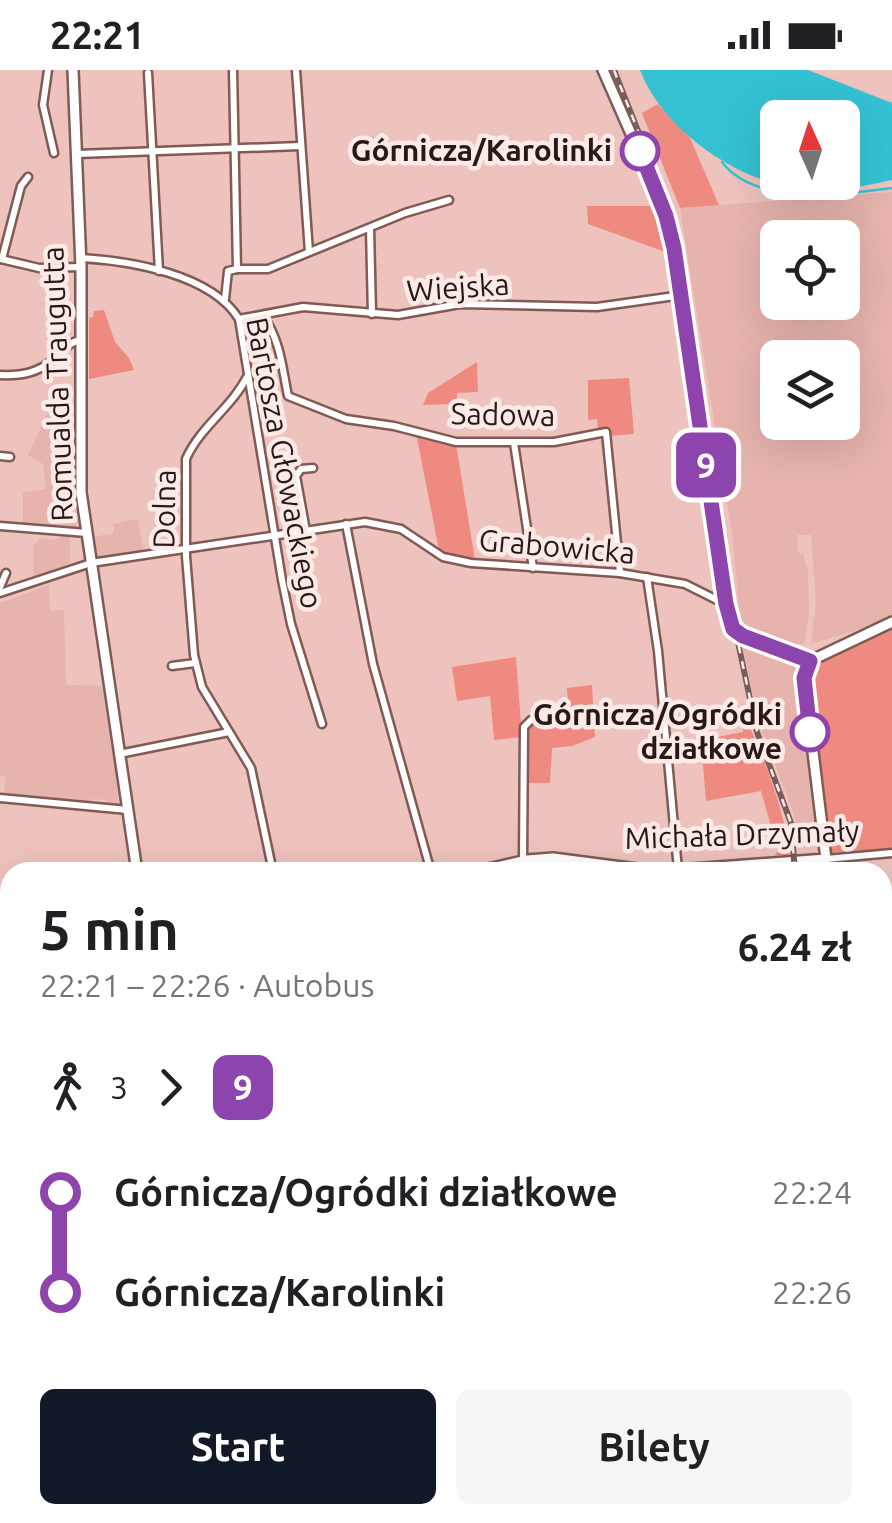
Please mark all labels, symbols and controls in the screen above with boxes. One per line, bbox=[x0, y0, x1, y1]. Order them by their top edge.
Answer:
text: 22:21 bbox=[50, 14, 145, 56]
north arrow bbox=[760, 100, 860, 200]
map controls bbox=[760, 100, 860, 440]
marker: Górnicza/Karolinki bbox=[621, 132, 659, 170]
place label: Górnicza/Karolinki bbox=[351, 133, 612, 167]
button: locate bbox=[760, 220, 860, 320]
street label: Romualda Traugutta bbox=[35, 246, 79, 522]
street label: Wiejska bbox=[405, 266, 511, 308]
street label: Bartosza Głowackiego bbox=[240, 314, 330, 611]
button: layers bbox=[760, 340, 860, 440]
street label: Sadowa bbox=[450, 396, 556, 432]
line badge: 9 bbox=[674, 432, 738, 498]
text: 9 bbox=[696, 445, 716, 485]
street label: Dolna bbox=[146, 469, 182, 549]
street label: Grabowicka bbox=[478, 522, 637, 570]
place label: Górnicza/Ogródki działkowe bbox=[533, 697, 782, 765]
marker: Górnicza/Ogródki działkowe bbox=[791, 713, 829, 751]
street label: Michała Drzymały bbox=[624, 813, 860, 855]
text: 5 min bbox=[40, 899, 179, 960]
text: 6.24 zł bbox=[738, 926, 852, 968]
text: 22:21 – 22:26 · Autobus bbox=[40, 967, 374, 1003]
icon: walk bbox=[40, 1060, 95, 1115]
icon: forward bbox=[143, 1060, 198, 1115]
text: 9 bbox=[233, 1067, 253, 1107]
text: 3 bbox=[110, 1069, 128, 1105]
text: Górnicza/Ogródki działkowe bbox=[114, 1171, 618, 1213]
text: 22:24 bbox=[772, 1174, 852, 1210]
text: Górnicza/Karolinki bbox=[114, 1271, 445, 1313]
text: 22:26 bbox=[772, 1274, 852, 1310]
button: Start bbox=[40, 1389, 436, 1504]
button: Bilety bbox=[456, 1389, 852, 1504]

